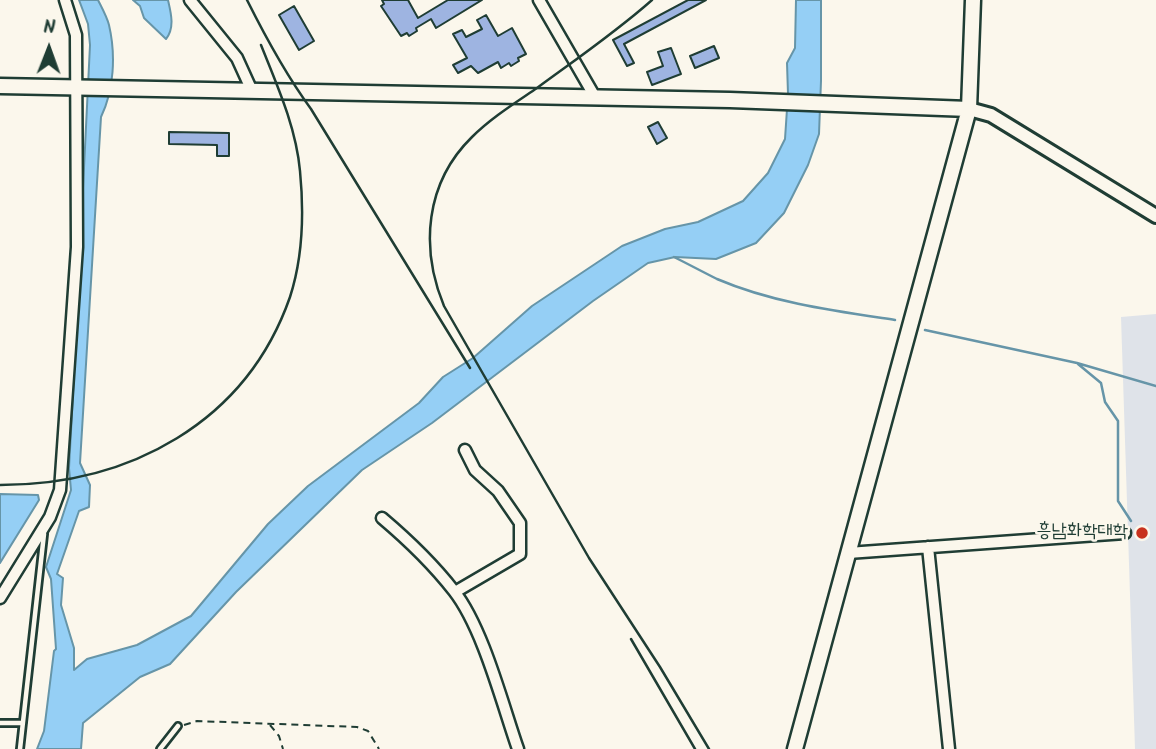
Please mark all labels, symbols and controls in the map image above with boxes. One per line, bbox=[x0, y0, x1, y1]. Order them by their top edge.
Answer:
text: N bbox=[43, 13, 56, 43]
north arrow bbox=[14, 14, 84, 84]
place label: 흥남화학대학 bbox=[1036, 522, 1128, 544]
marker: 흥남화학대학 bbox=[1134, 525, 1150, 541]

